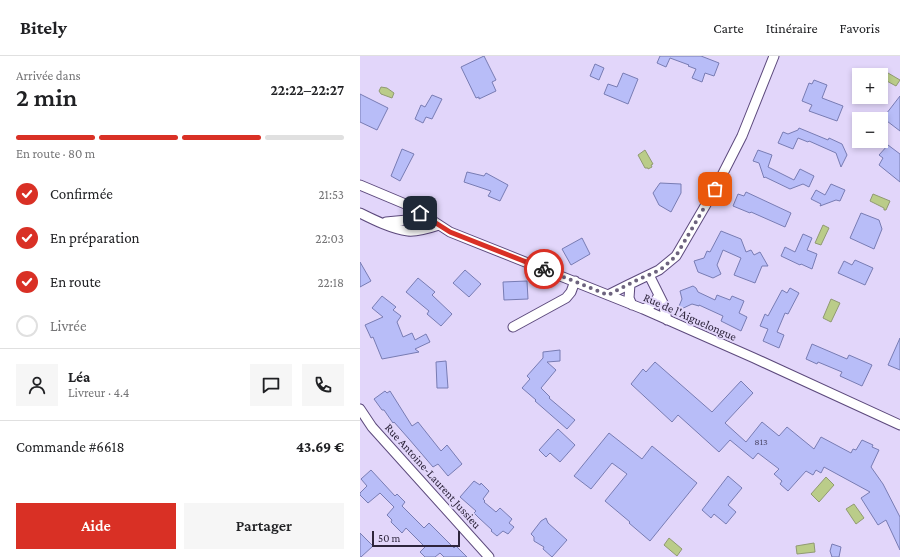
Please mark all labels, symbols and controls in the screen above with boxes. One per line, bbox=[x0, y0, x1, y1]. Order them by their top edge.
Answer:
text: Bitely bbox=[20, 17, 67, 38]
text: Carte bbox=[713, 20, 744, 36]
text: Itinéraire bbox=[766, 20, 818, 36]
text: Favoris bbox=[840, 20, 880, 36]
text: Arrivée dans bbox=[16, 68, 81, 83]
map controls bbox=[852, 68, 888, 148]
button: + bbox=[852, 68, 888, 104]
text: 22:22–22:27 bbox=[270, 82, 344, 98]
text: 2 min bbox=[16, 83, 77, 112]
button: − bbox=[852, 112, 888, 148]
text: En route · 80 m bbox=[16, 146, 95, 161]
pin bbox=[698, 172, 732, 206]
icon: bag bbox=[704, 178, 726, 200]
icon: check bbox=[16, 183, 38, 205]
text: Confirmée bbox=[50, 186, 113, 202]
text: 21:53 bbox=[318, 187, 344, 202]
pin bbox=[403, 196, 437, 230]
icon: home bbox=[409, 202, 431, 224]
icon: check bbox=[16, 227, 38, 249]
text: En préparation bbox=[50, 230, 140, 246]
text: 22:03 bbox=[315, 231, 344, 246]
courier bbox=[524, 249, 564, 289]
icon: bike bbox=[533, 258, 555, 280]
icon: check bbox=[16, 271, 38, 293]
text: En route bbox=[50, 274, 101, 290]
text: 22:18 bbox=[317, 275, 344, 290]
street label: Rue de l'Aiguelongue bbox=[641, 290, 739, 344]
text: Livrée bbox=[50, 318, 87, 334]
button: person bbox=[16, 364, 58, 406]
button: chat bbox=[250, 364, 292, 406]
button: phone bbox=[302, 364, 344, 406]
text: Léa bbox=[68, 369, 90, 385]
text: Livreur · 4.4 bbox=[68, 385, 129, 400]
street label: Rue Antoine-Laurent Jussieu bbox=[382, 420, 484, 532]
house number: 813 bbox=[754, 436, 768, 447]
text: Commande #6618 bbox=[16, 439, 125, 455]
text: 43.69 € bbox=[296, 439, 344, 455]
button: Aide bbox=[16, 503, 176, 549]
button: Partager bbox=[184, 503, 344, 549]
scale bar bbox=[372, 529, 460, 548]
text: 50 m bbox=[378, 532, 400, 544]

